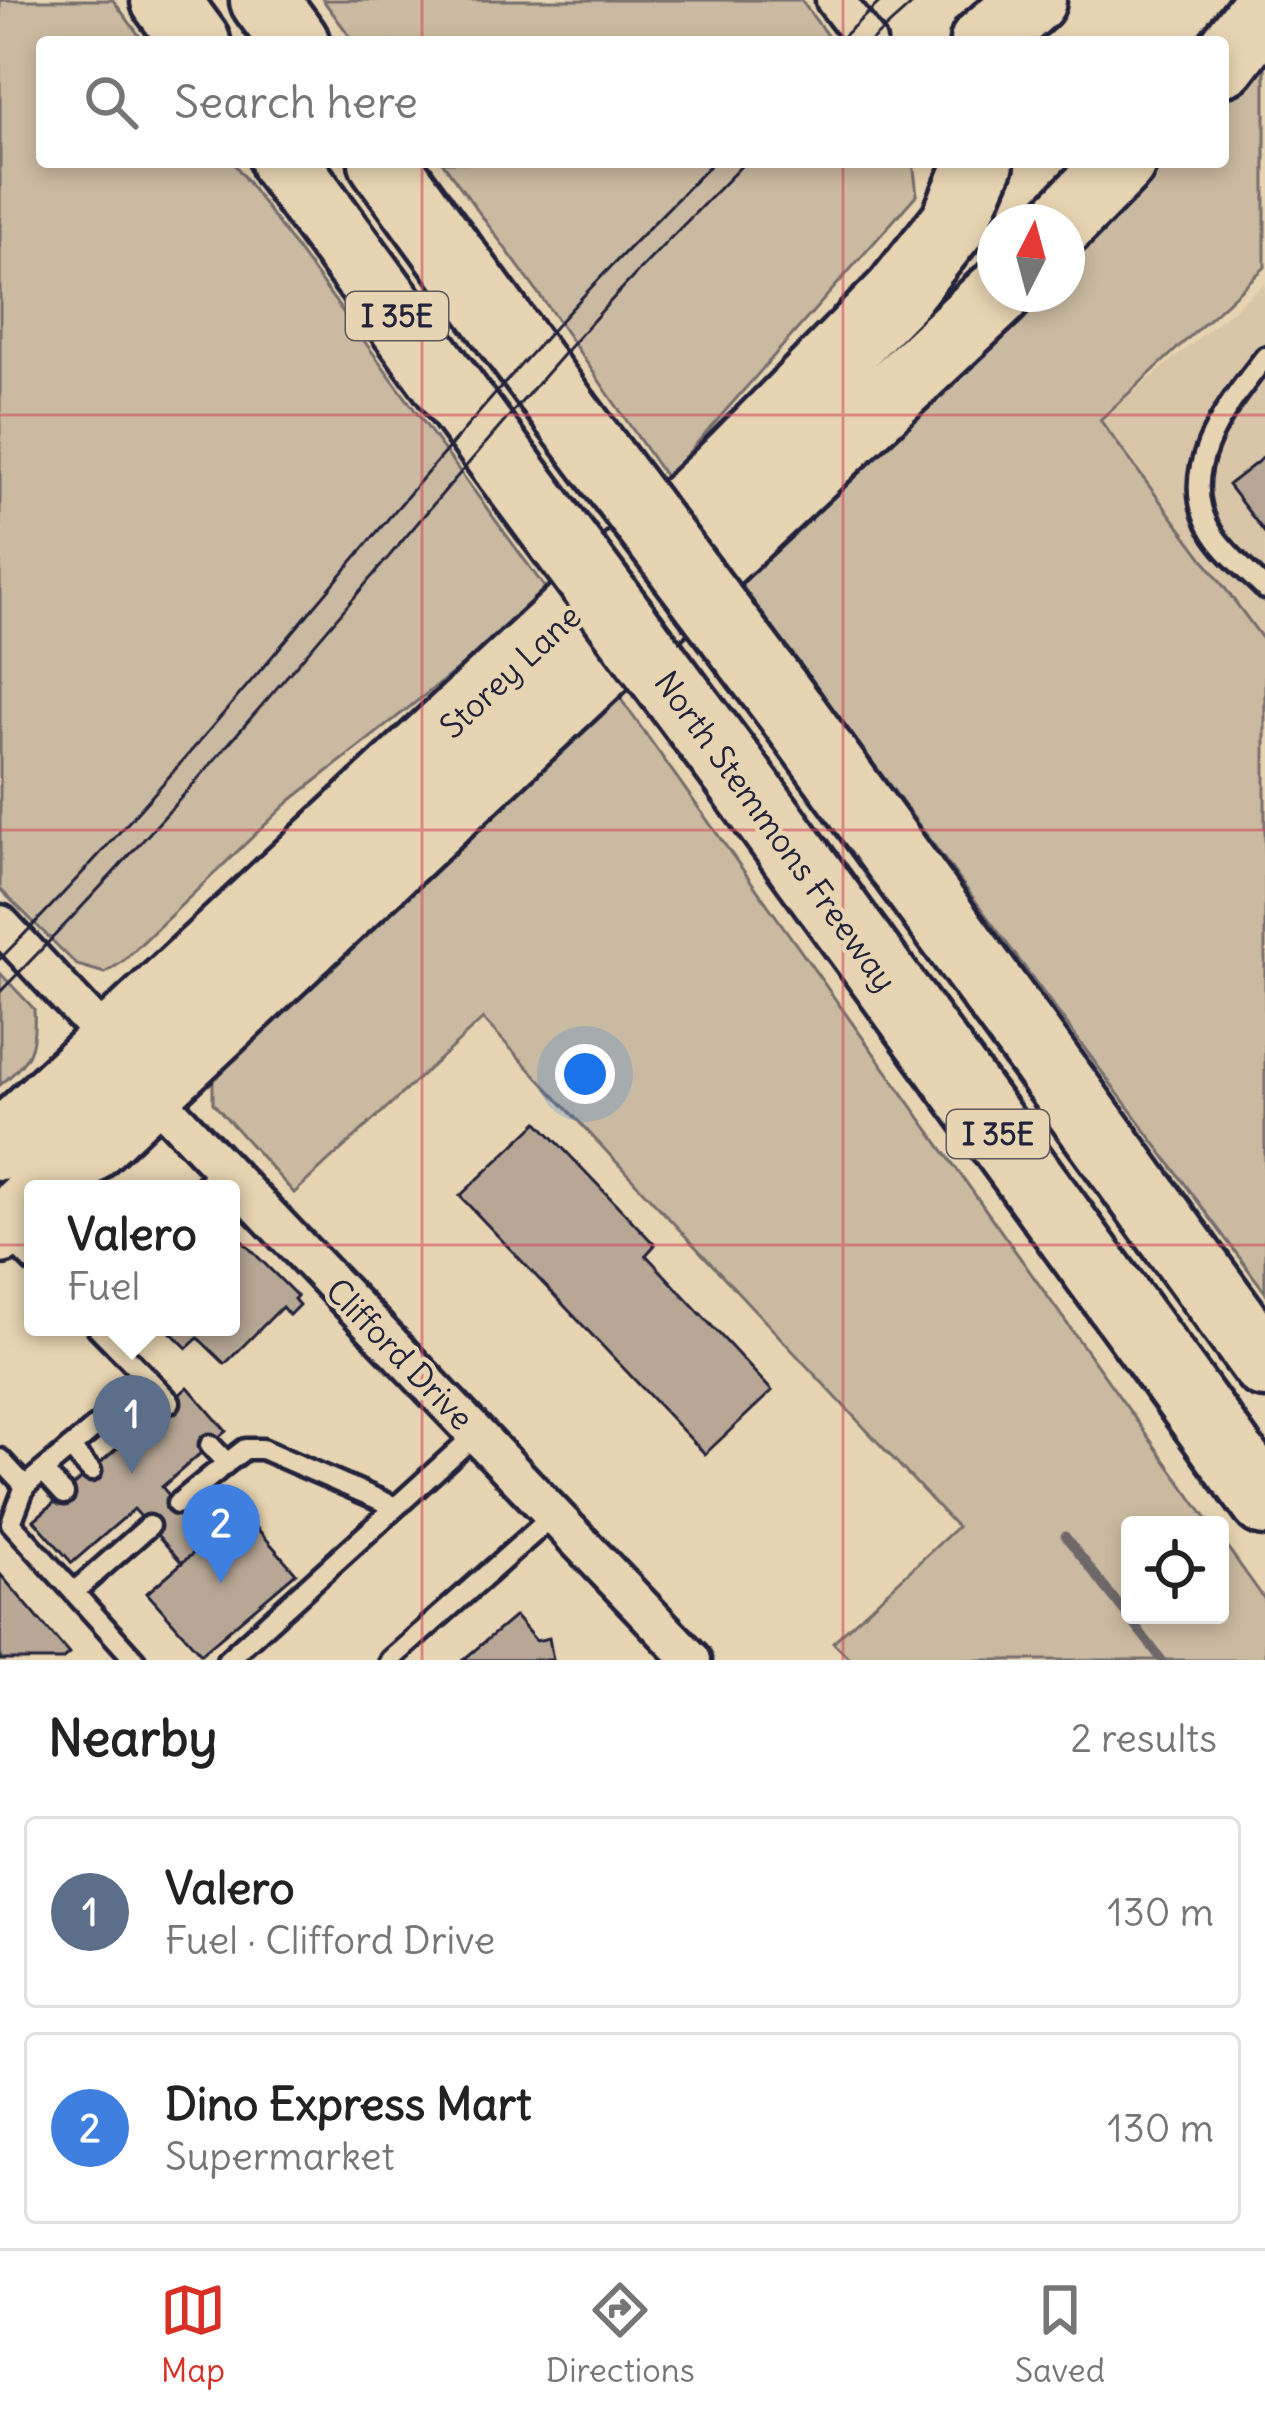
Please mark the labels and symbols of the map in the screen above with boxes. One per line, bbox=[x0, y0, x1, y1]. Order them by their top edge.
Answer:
north arrow bbox=[977, 204, 1085, 312]
road number: I 35E bbox=[346, 292, 448, 340]
street label: Storey Lane bbox=[431, 595, 589, 747]
street label: North Stemmons Freeway bbox=[646, 663, 906, 999]
your location bbox=[555, 1044, 615, 1104]
road number: I 35E bbox=[947, 1110, 1049, 1158]
street label: Clifford Drive bbox=[317, 1269, 483, 1439]
pin: 1 bbox=[93, 1375, 171, 1474]
pin: 2 bbox=[182, 1484, 260, 1583]

